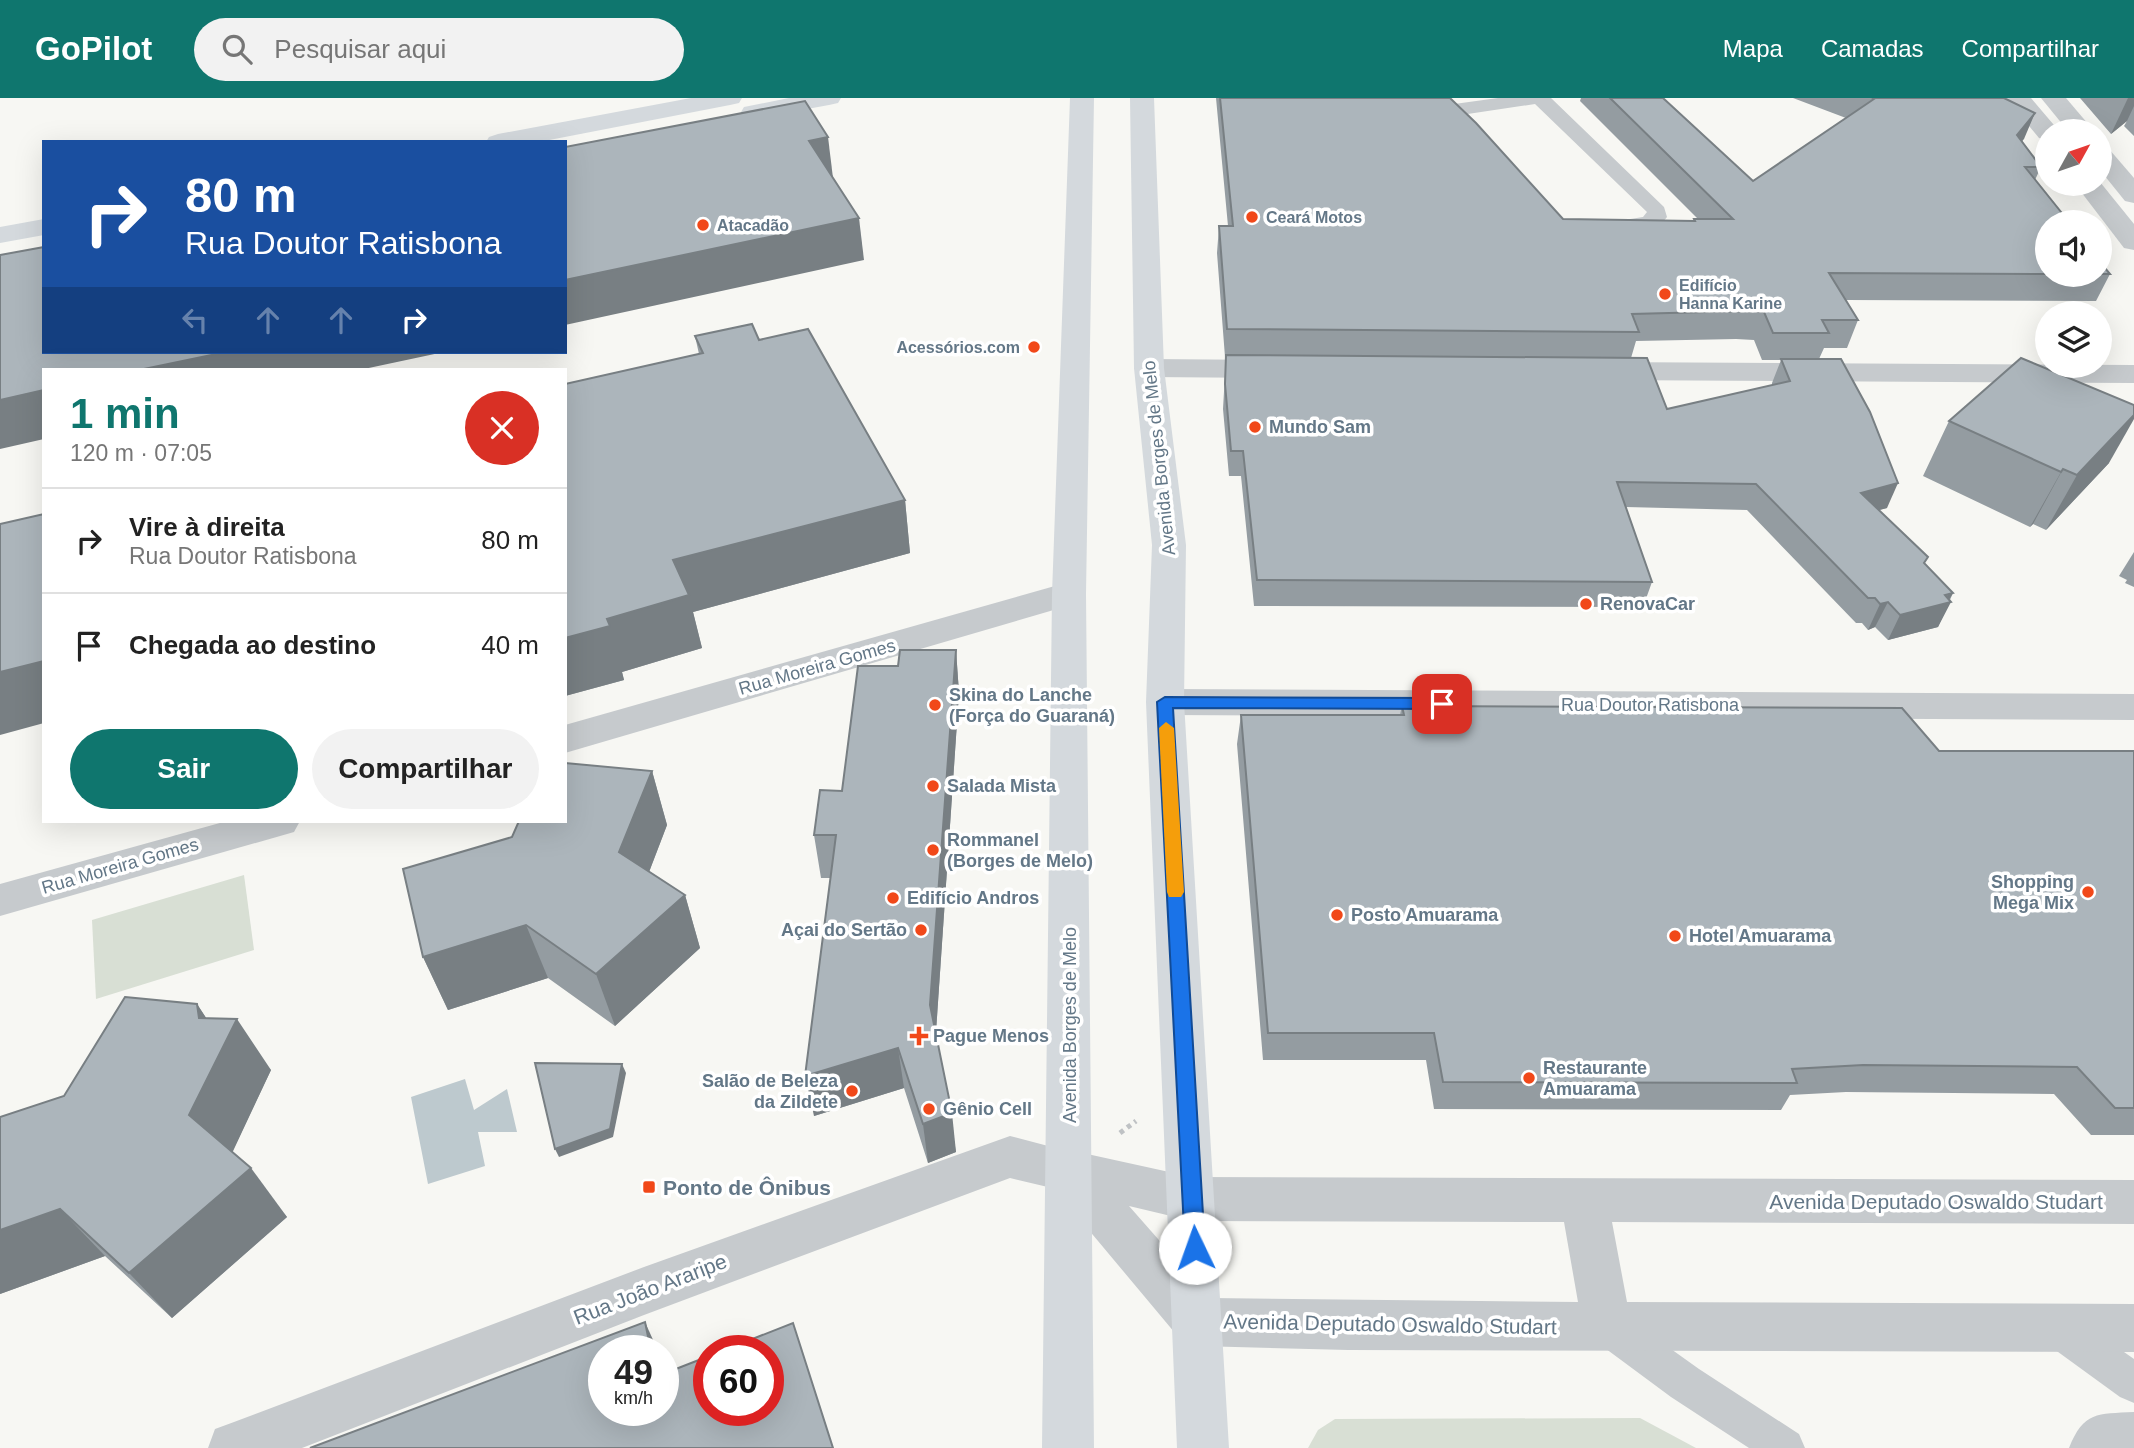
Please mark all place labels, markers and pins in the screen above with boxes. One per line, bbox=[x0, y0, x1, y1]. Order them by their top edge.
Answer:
marker: Ceará Motos bbox=[1244, 209, 1260, 225]
place label: Ceará Motos bbox=[1266, 209, 1362, 226]
marker: Atacadão bbox=[695, 217, 711, 233]
place label: Atacadão bbox=[717, 217, 789, 234]
place label: Edifício Hanna Karine bbox=[1679, 277, 1782, 312]
marker: Edifício Hanna Karine bbox=[1657, 286, 1673, 302]
place label: Acessórios.com bbox=[896, 339, 1020, 356]
marker: Acessórios.com bbox=[1026, 339, 1042, 355]
place label: Mundo Sam bbox=[1269, 417, 1371, 437]
marker: Mundo Sam bbox=[1247, 419, 1263, 435]
place label: RenovaCar bbox=[1600, 594, 1695, 614]
marker: RenovaCar bbox=[1578, 596, 1594, 612]
pin bbox=[1412, 674, 1472, 734]
place label: Skina do Lanche (Força do Guaraná) bbox=[949, 685, 1115, 726]
marker: Skina do Lanche (Força do Guaraná) bbox=[927, 697, 943, 713]
place label: Salada Mista bbox=[947, 776, 1057, 796]
marker: Salada Mista bbox=[925, 778, 941, 794]
place label: Rommanel (Borges de Melo) bbox=[947, 830, 1093, 871]
marker: Rommanel (Borges de Melo) bbox=[925, 842, 941, 858]
place label: Shopping Mega Mix bbox=[1991, 872, 2074, 913]
marker: Shopping Mega Mix bbox=[2080, 884, 2096, 900]
place label: Edifício Andros bbox=[907, 888, 1039, 908]
marker: Edifício Andros bbox=[885, 890, 901, 906]
place label: Posto Amuarama bbox=[1351, 905, 1499, 925]
marker: Posto Amuarama bbox=[1329, 907, 1345, 923]
place label: Açai do Sertão bbox=[781, 920, 907, 940]
marker: Açai do Sertão bbox=[913, 922, 929, 938]
place label: Hotel Amuarama bbox=[1689, 926, 1832, 946]
marker: Hotel Amuarama bbox=[1667, 928, 1683, 944]
place label: Pague Menos bbox=[933, 1026, 1049, 1046]
marker: Pague Menos bbox=[911, 1028, 927, 1044]
place label: Restaurante Amuarama bbox=[1543, 1058, 1647, 1099]
marker: Restaurante Amuarama bbox=[1521, 1070, 1537, 1086]
place label: Salão de Beleza da Zildete bbox=[702, 1071, 839, 1112]
marker: Salão de Beleza da Zildete bbox=[844, 1083, 860, 1099]
place label: Gênio Cell bbox=[943, 1099, 1032, 1119]
marker: Gênio Cell bbox=[921, 1101, 937, 1117]
place label: Ponto de Ônibus bbox=[663, 1176, 831, 1199]
marker: Ponto de Ônibus bbox=[641, 1179, 657, 1195]

